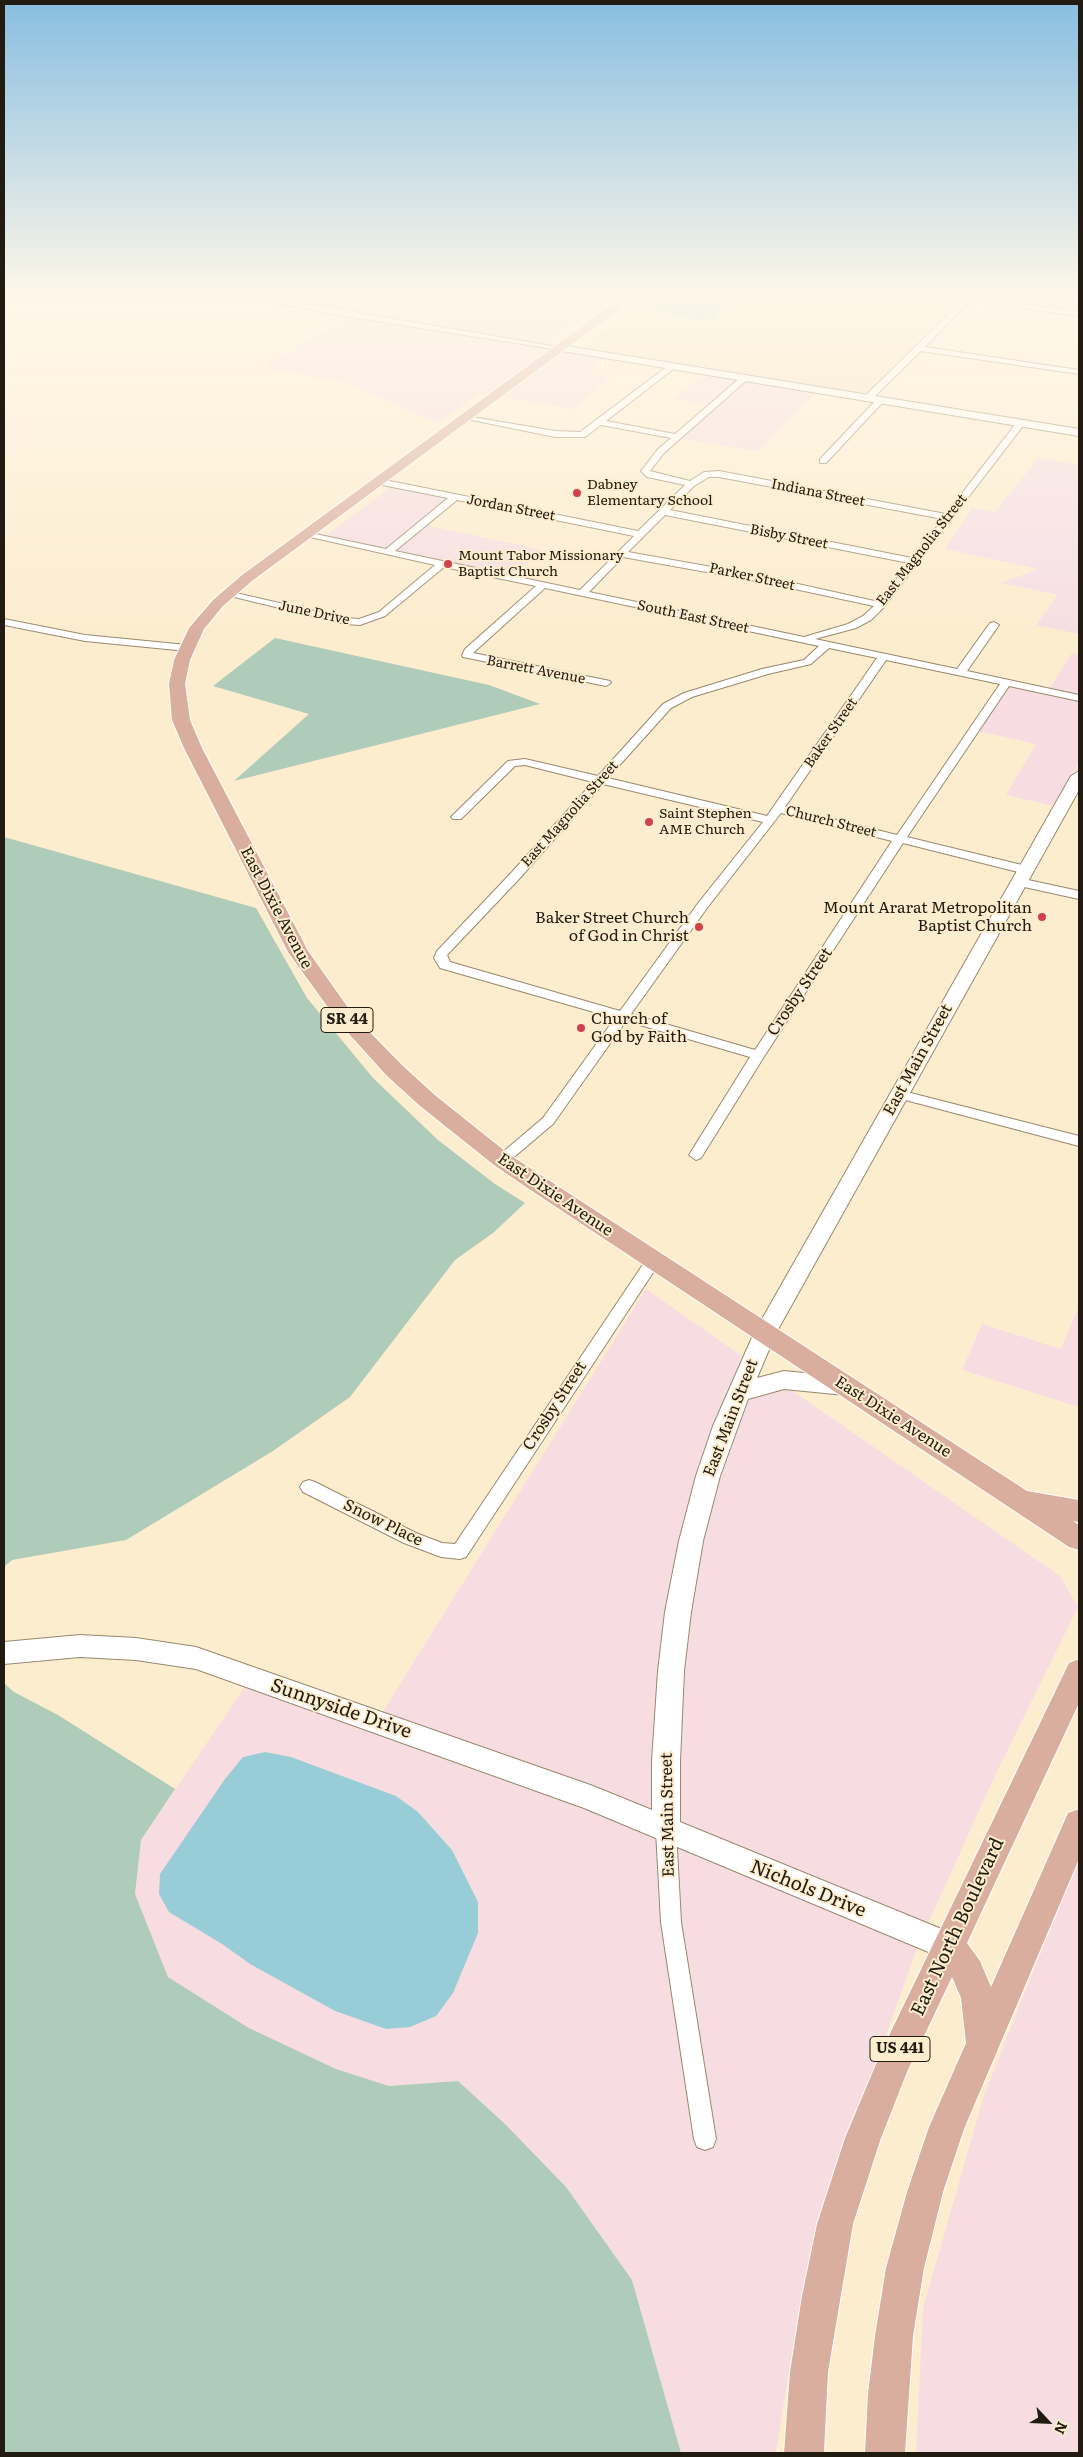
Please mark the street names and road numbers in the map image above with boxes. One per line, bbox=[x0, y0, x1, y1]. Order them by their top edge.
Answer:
street label: Indiana Street bbox=[770, 476, 866, 510]
street label: Jordan Street bbox=[465, 491, 557, 525]
street label: East Magnolia Street bbox=[873, 491, 971, 609]
street label: Bisby Street bbox=[749, 521, 829, 553]
street label: Parker Street bbox=[708, 560, 796, 594]
street label: June Drive bbox=[277, 597, 351, 629]
street label: South East Street bbox=[636, 597, 750, 637]
street label: Barrett Avenue bbox=[485, 652, 587, 688]
street label: Baker Street bbox=[801, 695, 861, 771]
street label: East Magnolia Street bbox=[518, 757, 622, 871]
street label: Church Street bbox=[784, 803, 878, 841]
street label: East Dixie Avenue bbox=[236, 844, 316, 972]
street label: Crosby Street bbox=[763, 944, 837, 1040]
street label: East Main Street bbox=[879, 1001, 957, 1119]
road number: SR 44 bbox=[321, 1008, 373, 1032]
street label: East Dixie Avenue bbox=[494, 1149, 616, 1241]
street label: East Main Street bbox=[700, 1356, 762, 1480]
street label: Crosby Street bbox=[519, 1358, 591, 1454]
street label: East Dixie Avenue bbox=[831, 1372, 955, 1462]
street label: Snow Place bbox=[340, 1496, 426, 1550]
street label: Sunnyside Drive bbox=[268, 1674, 414, 1744]
street label: East Main Street bbox=[657, 1753, 679, 1877]
street label: East North Boulevard bbox=[907, 1834, 1009, 2020]
street label: Nichols Drive bbox=[747, 1855, 869, 1923]
road number: US 441 bbox=[870, 2036, 930, 2062]

